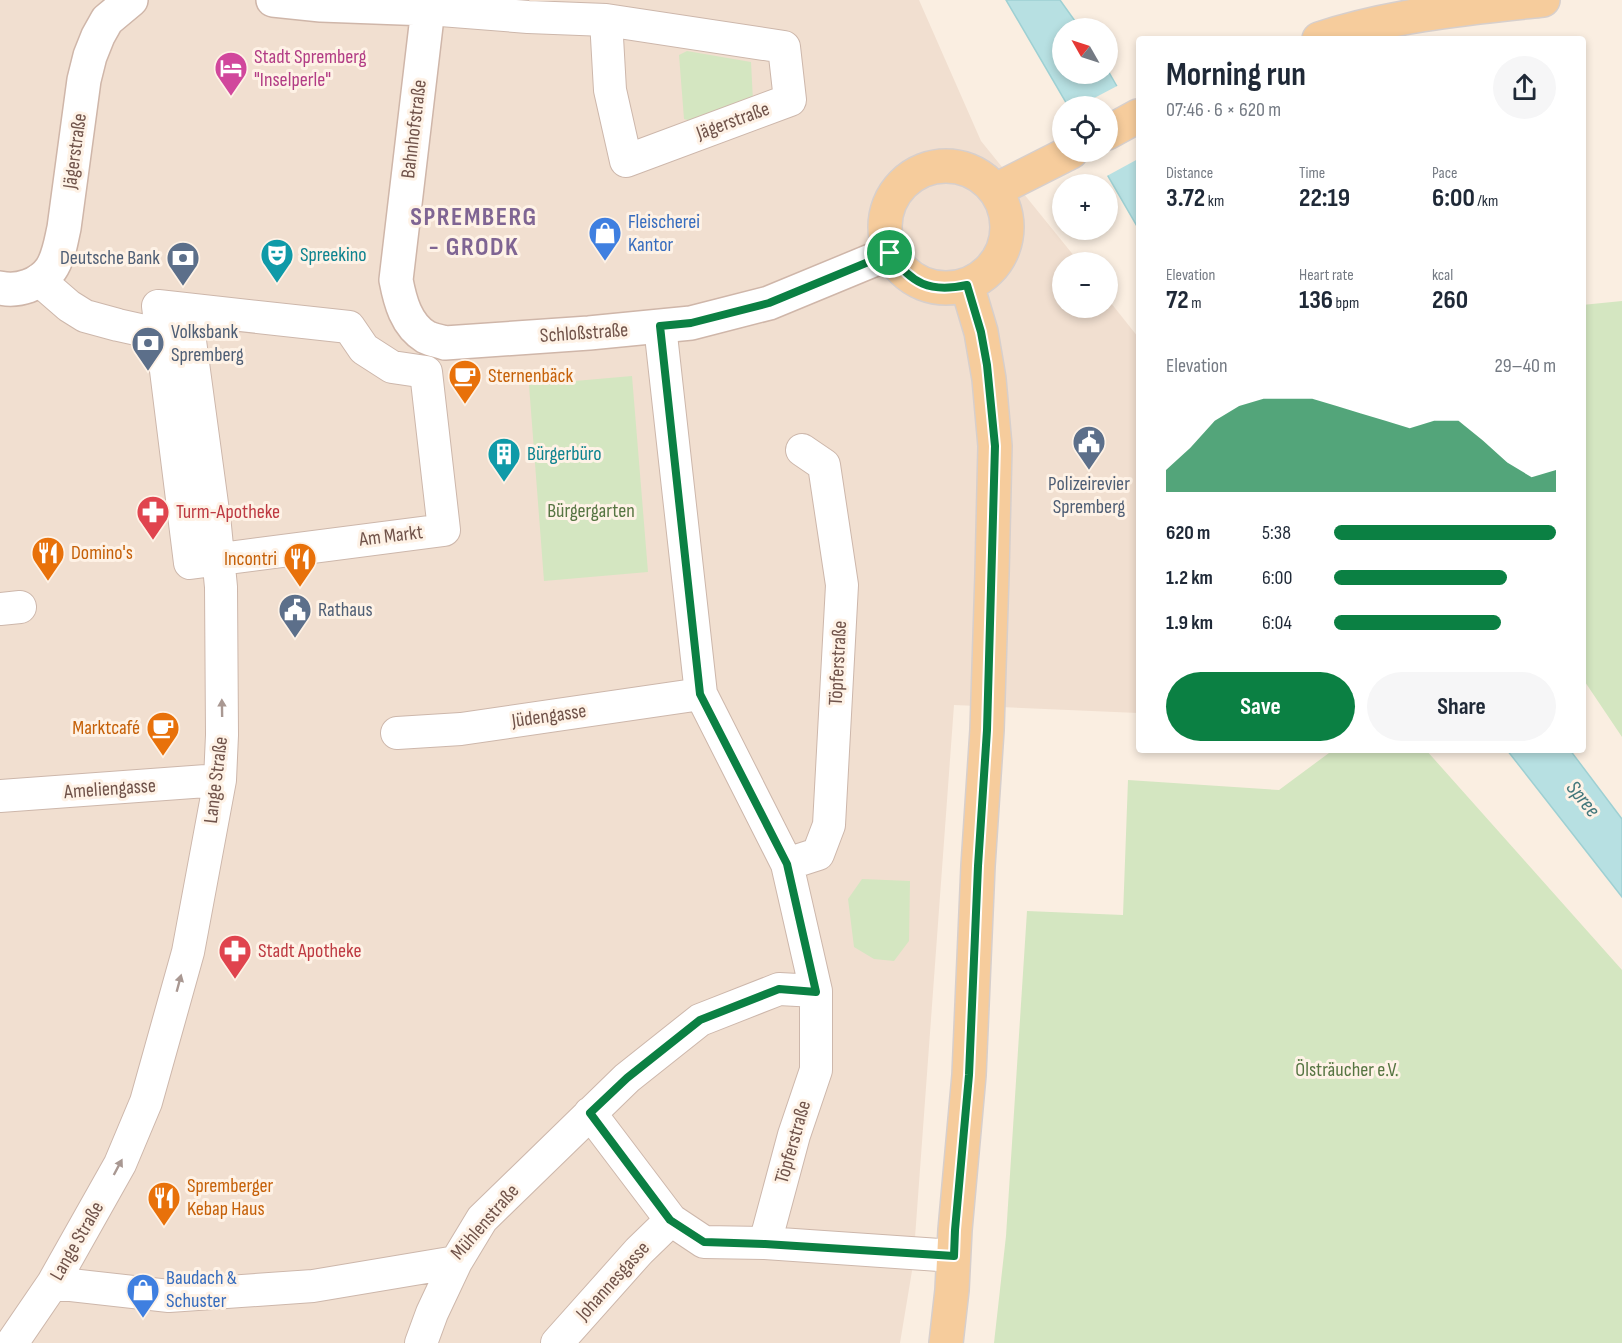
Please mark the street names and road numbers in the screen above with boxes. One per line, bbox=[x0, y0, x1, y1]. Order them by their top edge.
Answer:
street label: Bahnhofstraße bbox=[396, 78, 432, 180]
street label: Jägerstraße bbox=[692, 97, 773, 146]
street label: Jägerstraße bbox=[58, 112, 92, 191]
street label: Schloßstraße bbox=[539, 318, 629, 348]
street label: Am Markt bbox=[357, 520, 424, 552]
street label: Töpferstraße bbox=[824, 620, 852, 706]
street label: Jüdengasse bbox=[509, 699, 588, 733]
street label: Lange Straße bbox=[199, 735, 233, 825]
street label: Ameliengasse bbox=[62, 774, 157, 804]
street label: Töpferstraße bbox=[770, 1098, 816, 1186]
street label: Mühlenstraße bbox=[446, 1179, 524, 1265]
street label: Lange Straße bbox=[45, 1197, 109, 1285]
street label: Johannesgasse bbox=[570, 1236, 655, 1326]

